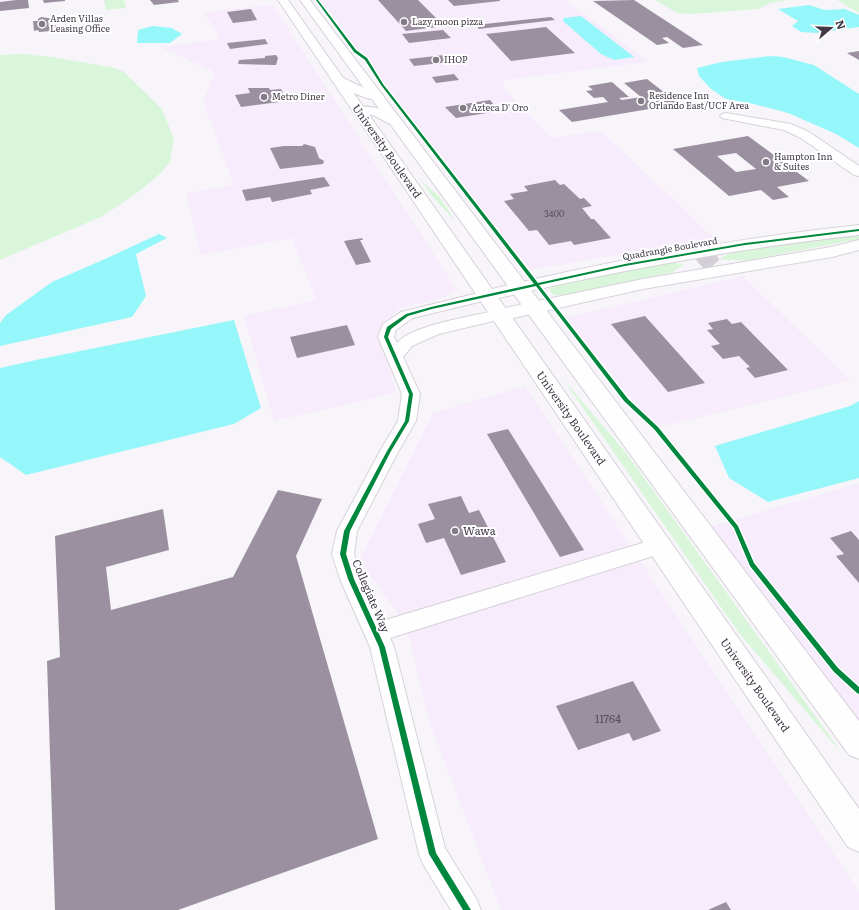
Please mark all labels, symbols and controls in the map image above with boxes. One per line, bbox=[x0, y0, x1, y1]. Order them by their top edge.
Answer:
north arrow bbox=[811, 8, 851, 48]
place label: Arden Villas Leasing Office bbox=[50, 11, 110, 35]
place label: Lazy moon pizza bbox=[412, 14, 483, 28]
marker: Lazy moon pizza bbox=[399, 17, 409, 27]
text: N bbox=[832, 17, 850, 31]
marker: Arden Villas Leasing Office bbox=[37, 19, 47, 29]
place label: IHOP bbox=[444, 52, 468, 66]
marker: IHOP bbox=[431, 55, 441, 65]
place label: Residence Inn Orlando East/UCF Area bbox=[649, 88, 749, 112]
place label: Metro Diner bbox=[272, 89, 325, 103]
marker: Metro Diner bbox=[259, 92, 269, 102]
marker: Residence Inn Orlando East/UCF Area bbox=[636, 96, 646, 106]
street label: University Boulevard bbox=[349, 100, 426, 201]
place label: Azteca D' Oro bbox=[471, 100, 528, 114]
marker: Azteca D' Oro bbox=[458, 103, 468, 113]
place label: Hampton Inn & Suites bbox=[774, 149, 832, 173]
marker: Hampton Inn & Suites bbox=[761, 157, 771, 167]
house number: 3400 bbox=[544, 206, 564, 220]
street label: Quadrangle Boulevard bbox=[621, 233, 719, 263]
street label: University Boulevard bbox=[533, 367, 610, 468]
place label: Wawa bbox=[463, 522, 496, 538]
marker: Wawa bbox=[450, 526, 460, 536]
street label: Collegiate Way bbox=[349, 557, 395, 635]
street label: University Boulevard bbox=[717, 634, 794, 735]
house number: 11764 bbox=[595, 710, 621, 726]

